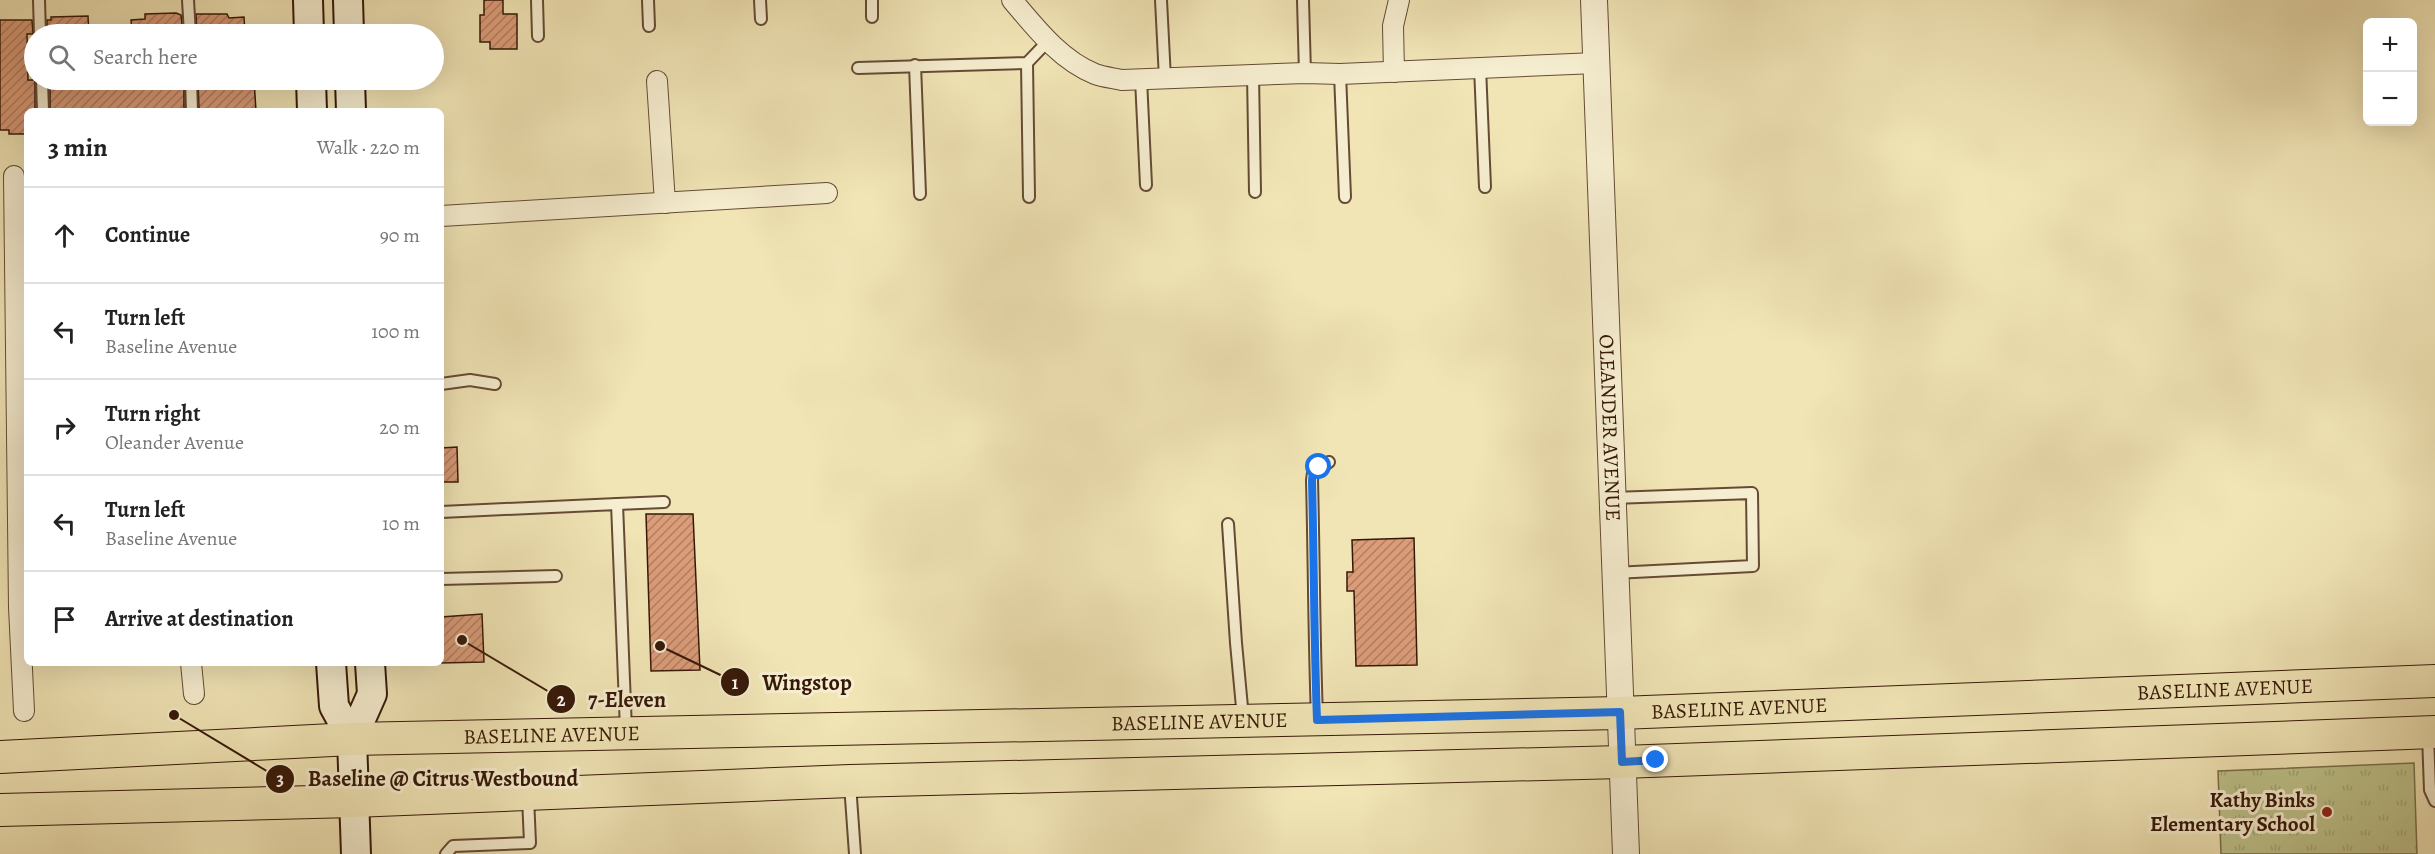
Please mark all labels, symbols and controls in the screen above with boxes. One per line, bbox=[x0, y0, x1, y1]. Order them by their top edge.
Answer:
map controls bbox=[2363, 18, 2417, 126]
button: + bbox=[2363, 18, 2417, 72]
search box bbox=[24, 24, 444, 90]
icon: search bbox=[45, 41, 78, 74]
text: Search here bbox=[93, 42, 198, 72]
button: − bbox=[2363, 72, 2417, 126]
text: 3 min bbox=[48, 130, 108, 165]
text: Walk · 220 m bbox=[317, 134, 420, 161]
icon: ahead bbox=[48, 219, 81, 252]
text: Continue bbox=[105, 220, 190, 250]
text: 90 m bbox=[380, 222, 420, 249]
text: Turn left bbox=[105, 303, 185, 333]
icon: left bbox=[48, 315, 81, 348]
text: 100 m bbox=[371, 318, 420, 345]
text: Baseline Avenue bbox=[105, 333, 237, 360]
street label: OLEANDER AVENUE bbox=[1593, 334, 1628, 522]
text: Turn right bbox=[105, 399, 201, 429]
icon: right bbox=[48, 411, 81, 444]
text: 20 m bbox=[379, 414, 420, 441]
text: Oleander Avenue bbox=[105, 429, 244, 456]
route start bbox=[1305, 453, 1331, 479]
text: Turn left bbox=[105, 495, 185, 525]
icon: left bbox=[48, 507, 81, 540]
text: 10 m bbox=[382, 510, 420, 537]
text: Baseline Avenue bbox=[105, 525, 237, 552]
icon: arrive bbox=[48, 603, 81, 636]
text: Arrive at destination bbox=[105, 604, 294, 634]
callout: Wingstop bbox=[720, 662, 863, 702]
text: Wingstop bbox=[761, 668, 852, 698]
text: 1 bbox=[732, 671, 739, 695]
street label: BASELINE AVENUE bbox=[2136, 672, 2313, 707]
callout: 7-Eleven bbox=[546, 679, 678, 719]
text: 7-Eleven bbox=[588, 685, 666, 715]
text: 2 bbox=[557, 688, 566, 712]
street label: BASELINE AVENUE bbox=[1651, 691, 1828, 726]
street label: BASELINE AVENUE bbox=[1111, 706, 1288, 737]
street label: BASELINE AVENUE bbox=[463, 719, 640, 751]
route end bbox=[1642, 746, 1668, 772]
callout: Baseline @ Citrus Westbound bbox=[265, 759, 590, 799]
text: Baseline @ Citrus Westbound bbox=[308, 764, 578, 794]
text: 3 bbox=[276, 767, 284, 791]
place label: Kathy Binks Elementary School bbox=[2150, 786, 2315, 838]
marker: Kathy Binks Elementary School bbox=[2320, 805, 2334, 819]

